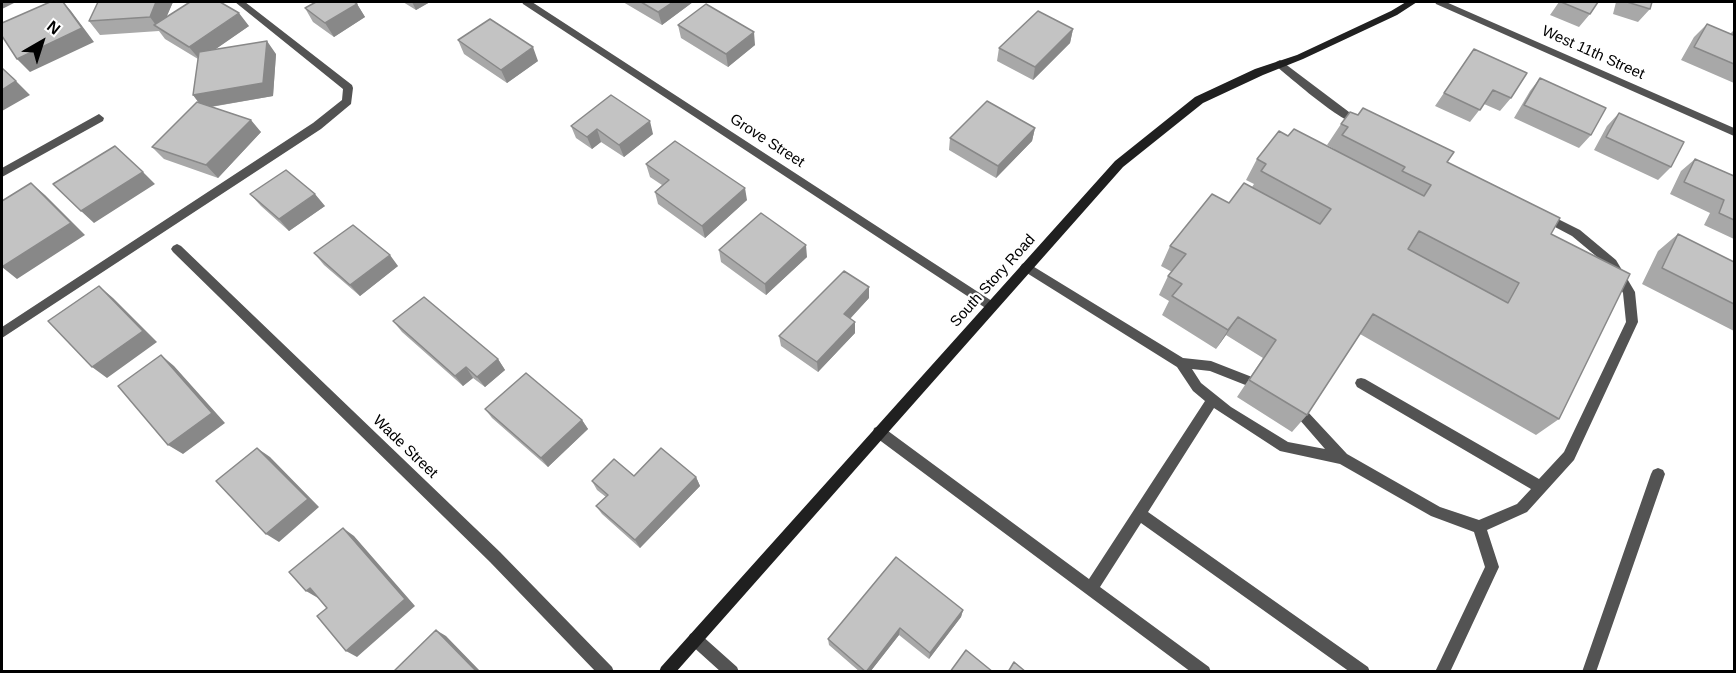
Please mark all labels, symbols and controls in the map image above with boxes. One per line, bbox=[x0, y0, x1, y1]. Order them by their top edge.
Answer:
north arrow bbox=[12, 12, 72, 72]
text: N bbox=[44, 17, 63, 38]
street label: West 11th Street bbox=[1539, 22, 1647, 84]
street label: Grove Street bbox=[726, 110, 808, 172]
street label: South Story Road bbox=[947, 231, 1039, 331]
street label: Wade Street bbox=[369, 412, 441, 482]

